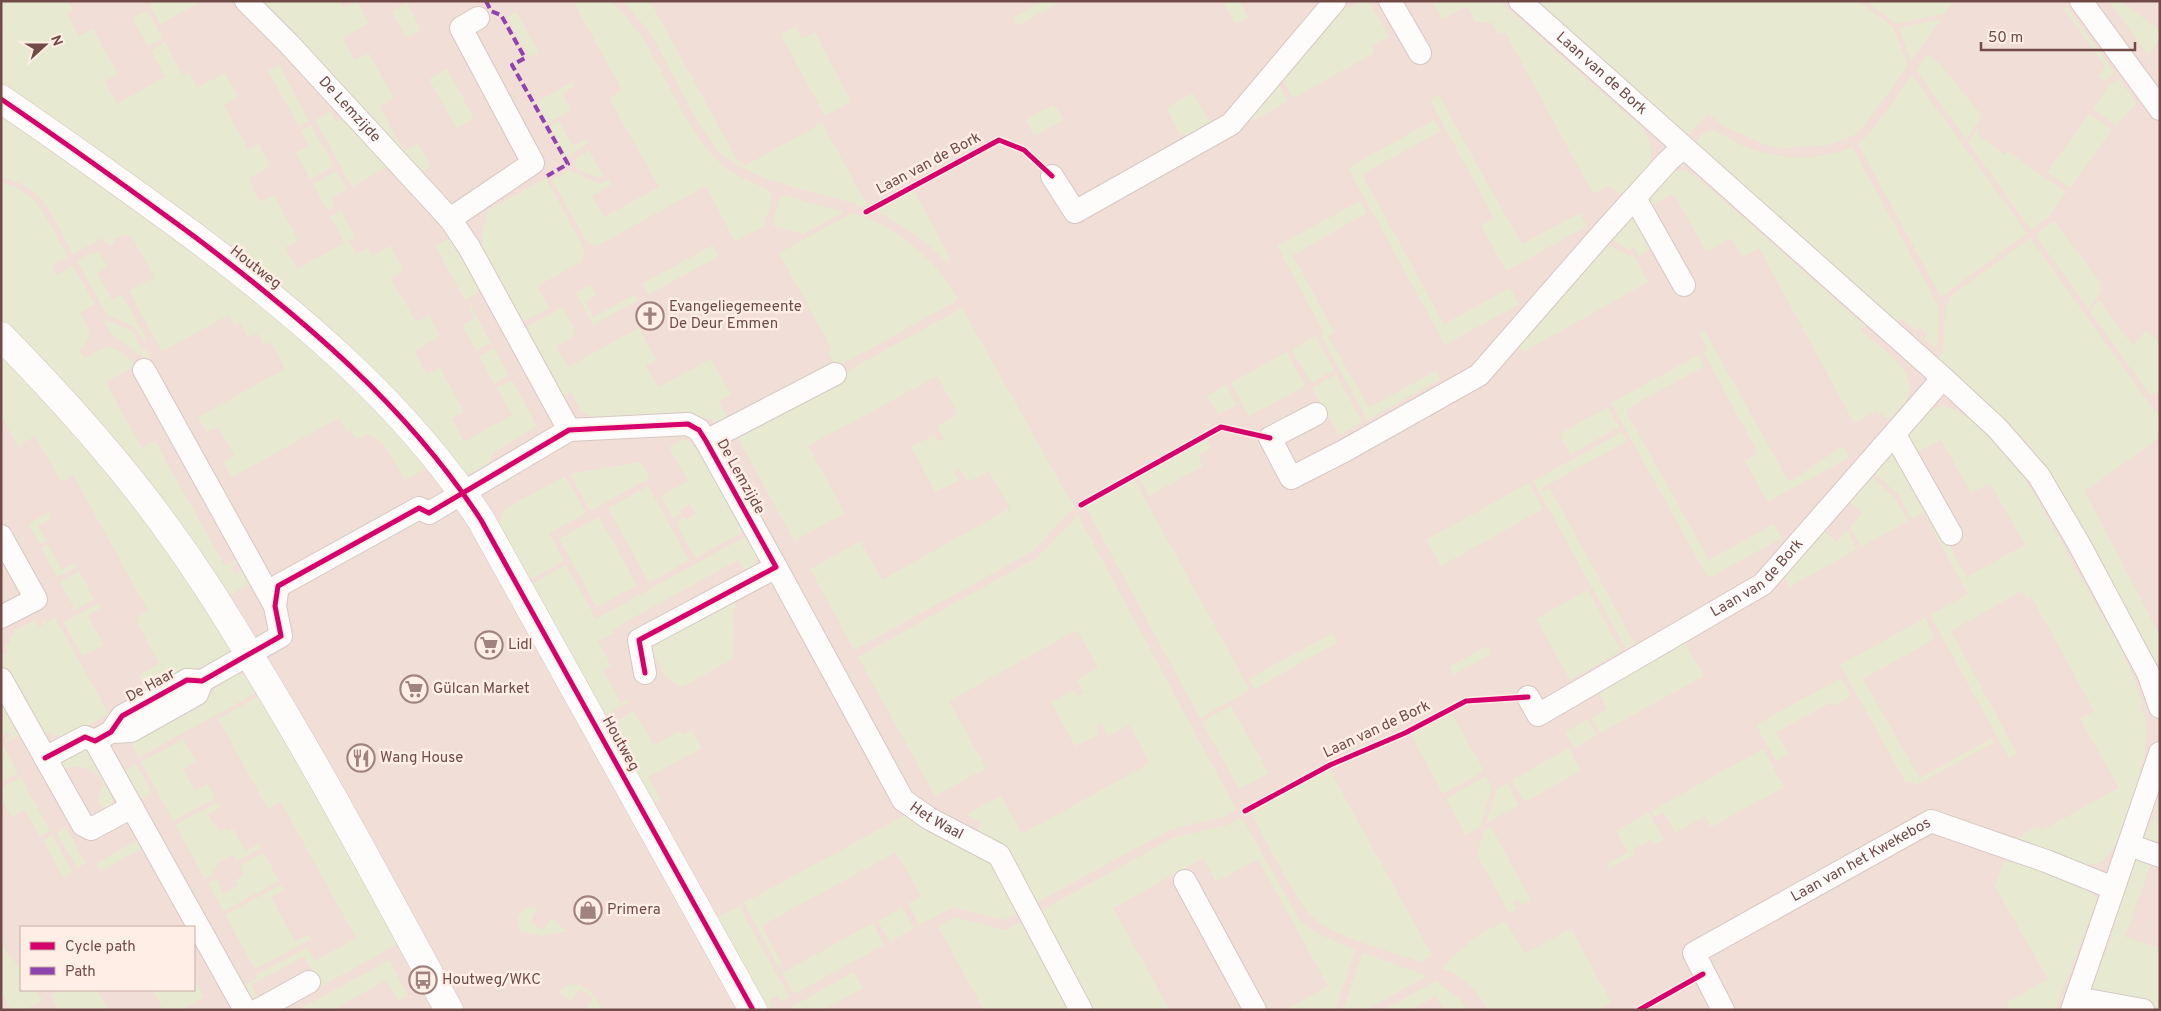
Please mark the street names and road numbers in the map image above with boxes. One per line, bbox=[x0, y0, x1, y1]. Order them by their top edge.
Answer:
street label: Laan van de Bork bbox=[1552, 28, 1651, 119]
street label: De Lemzijde bbox=[314, 73, 385, 147]
street label: Laan van de Bork bbox=[873, 128, 985, 200]
street label: Houtweg bbox=[225, 242, 285, 294]
street label: De Lemzijde bbox=[712, 436, 768, 518]
street label: Laan van de Bork bbox=[1707, 535, 1808, 622]
street label: De Haar bbox=[123, 665, 179, 707]
street label: Laan van de Bork bbox=[1320, 697, 1434, 763]
street label: Houtweg bbox=[597, 713, 643, 775]
street label: Het Waal bbox=[906, 798, 967, 844]
street label: Laan van het Kwekebos bbox=[1788, 813, 1934, 907]

